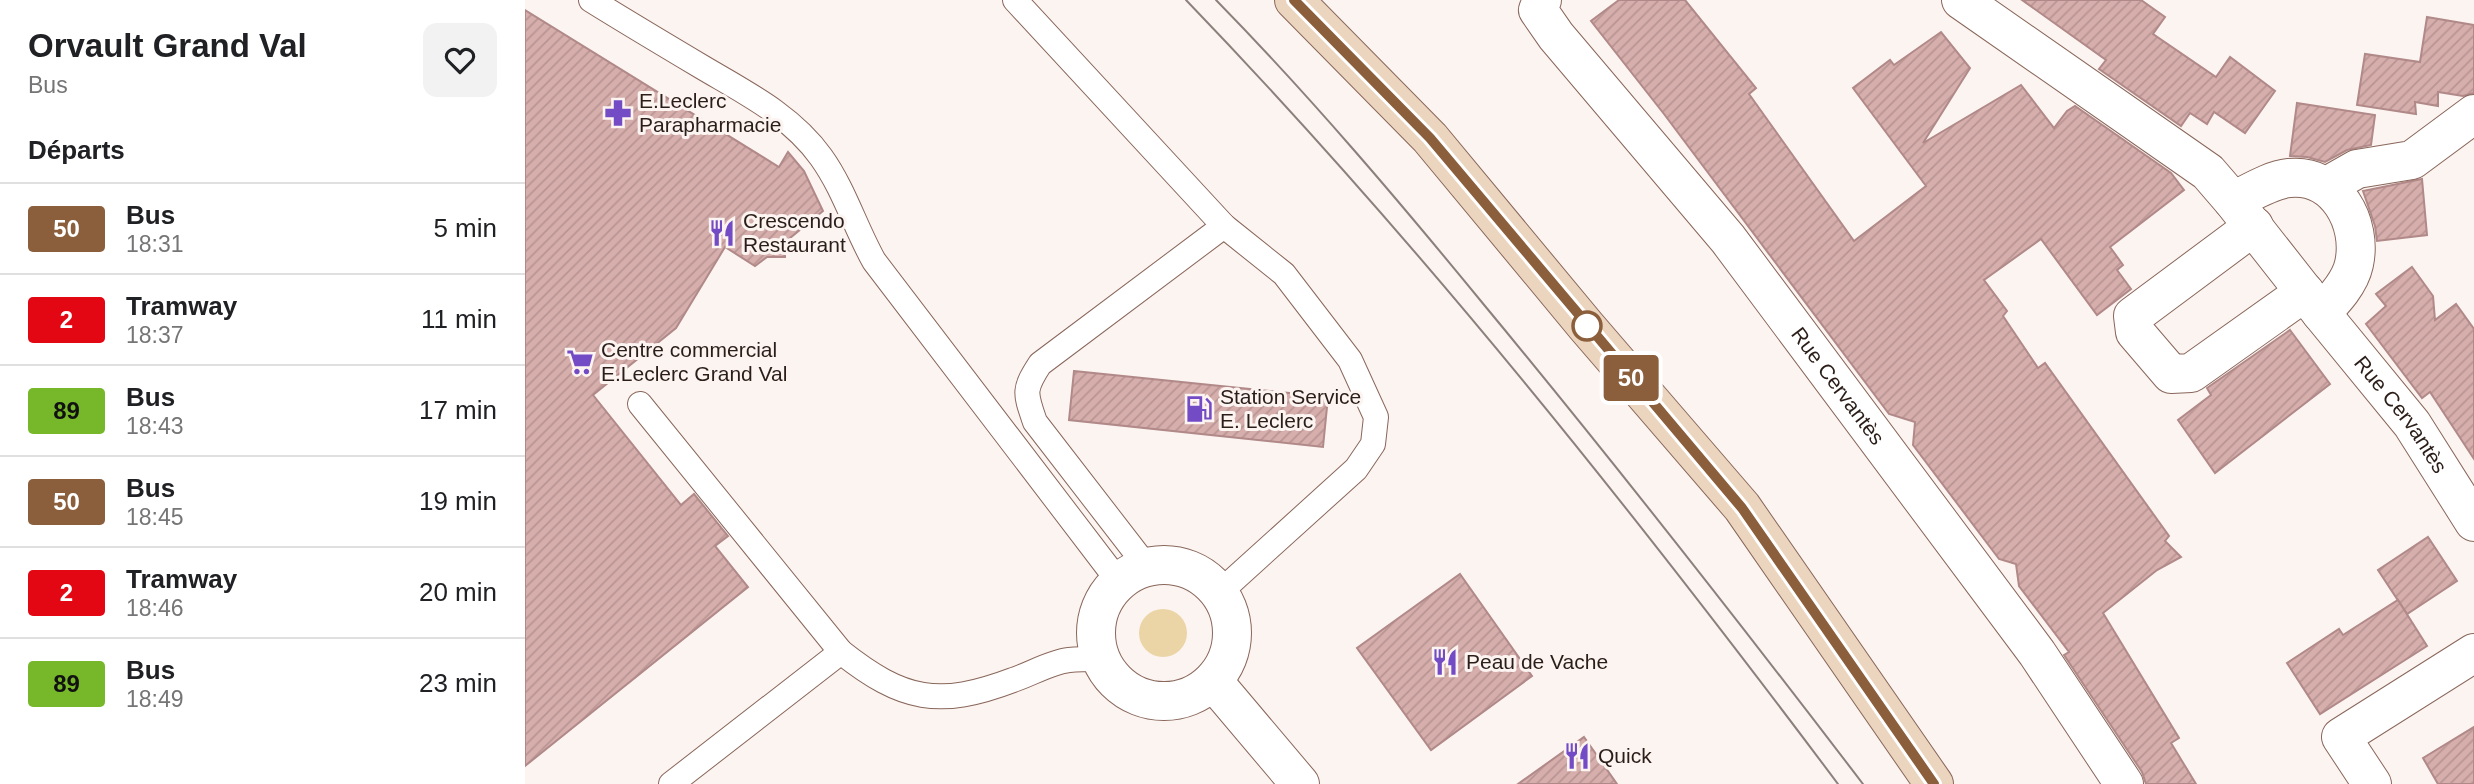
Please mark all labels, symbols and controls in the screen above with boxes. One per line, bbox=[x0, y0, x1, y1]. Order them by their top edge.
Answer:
button: heart bbox=[423, 23, 497, 97]
text: Orvault Grand Val bbox=[28, 27, 307, 64]
text: Bus bbox=[28, 72, 68, 98]
place label: E.Leclerc Parapharmacie bbox=[639, 89, 781, 136]
pharmacy icon: E.Leclerc Parapharmacie bbox=[603, 98, 633, 128]
text: Départs bbox=[28, 135, 125, 165]
text: Bus bbox=[126, 200, 175, 230]
place label: Crescendo Restaurant bbox=[743, 209, 846, 256]
text: 5 min bbox=[433, 213, 497, 243]
text: 50 bbox=[53, 215, 80, 242]
restaurant icon: Crescendo Restaurant bbox=[707, 218, 737, 248]
text: 18:31 bbox=[126, 231, 184, 257]
text: Tramway bbox=[126, 291, 237, 321]
text: 11 min bbox=[421, 304, 497, 334]
text: 2 bbox=[60, 306, 73, 333]
unlabelled marker bbox=[1572, 311, 1602, 341]
text: 18:37 bbox=[126, 322, 184, 348]
street label: Rue Cervantès bbox=[1787, 323, 1889, 449]
place label: Centre commercial E.Leclerc Grand Val bbox=[601, 338, 787, 385]
supermarket icon: Centre commercial E.Leclerc Grand Val bbox=[565, 347, 595, 377]
street label: Rue Cervantès bbox=[2350, 351, 2452, 477]
line badge: 50 bbox=[1599, 355, 1663, 401]
text: 50 bbox=[1618, 364, 1644, 391]
text: Bus bbox=[126, 382, 175, 412]
place label: Station Service E. Leclerc bbox=[1220, 385, 1361, 432]
fuel station icon: Station Service E. Leclerc bbox=[1184, 394, 1214, 424]
text: 17 min bbox=[419, 395, 497, 425]
text: 89 bbox=[53, 397, 80, 424]
text: 18:43 bbox=[126, 413, 184, 439]
text: Bus bbox=[126, 473, 175, 503]
text: 19 min bbox=[419, 486, 497, 516]
text: 50 bbox=[53, 488, 80, 515]
text: 18:45 bbox=[126, 504, 184, 530]
text: Tramway bbox=[126, 564, 237, 594]
text: 20 min bbox=[419, 577, 497, 607]
text: 2 bbox=[60, 579, 73, 606]
text: 18:46 bbox=[126, 595, 184, 621]
restaurant icon: Peau de Vache bbox=[1430, 647, 1460, 677]
place label: Peau de Vache bbox=[1466, 650, 1608, 673]
text: Bus bbox=[126, 655, 175, 685]
text: 23 min bbox=[419, 668, 497, 698]
text: 89 bbox=[53, 670, 80, 697]
text: 18:49 bbox=[126, 686, 184, 712]
restaurant icon: Quick bbox=[1562, 741, 1592, 771]
place label: Quick bbox=[1598, 744, 1652, 767]

